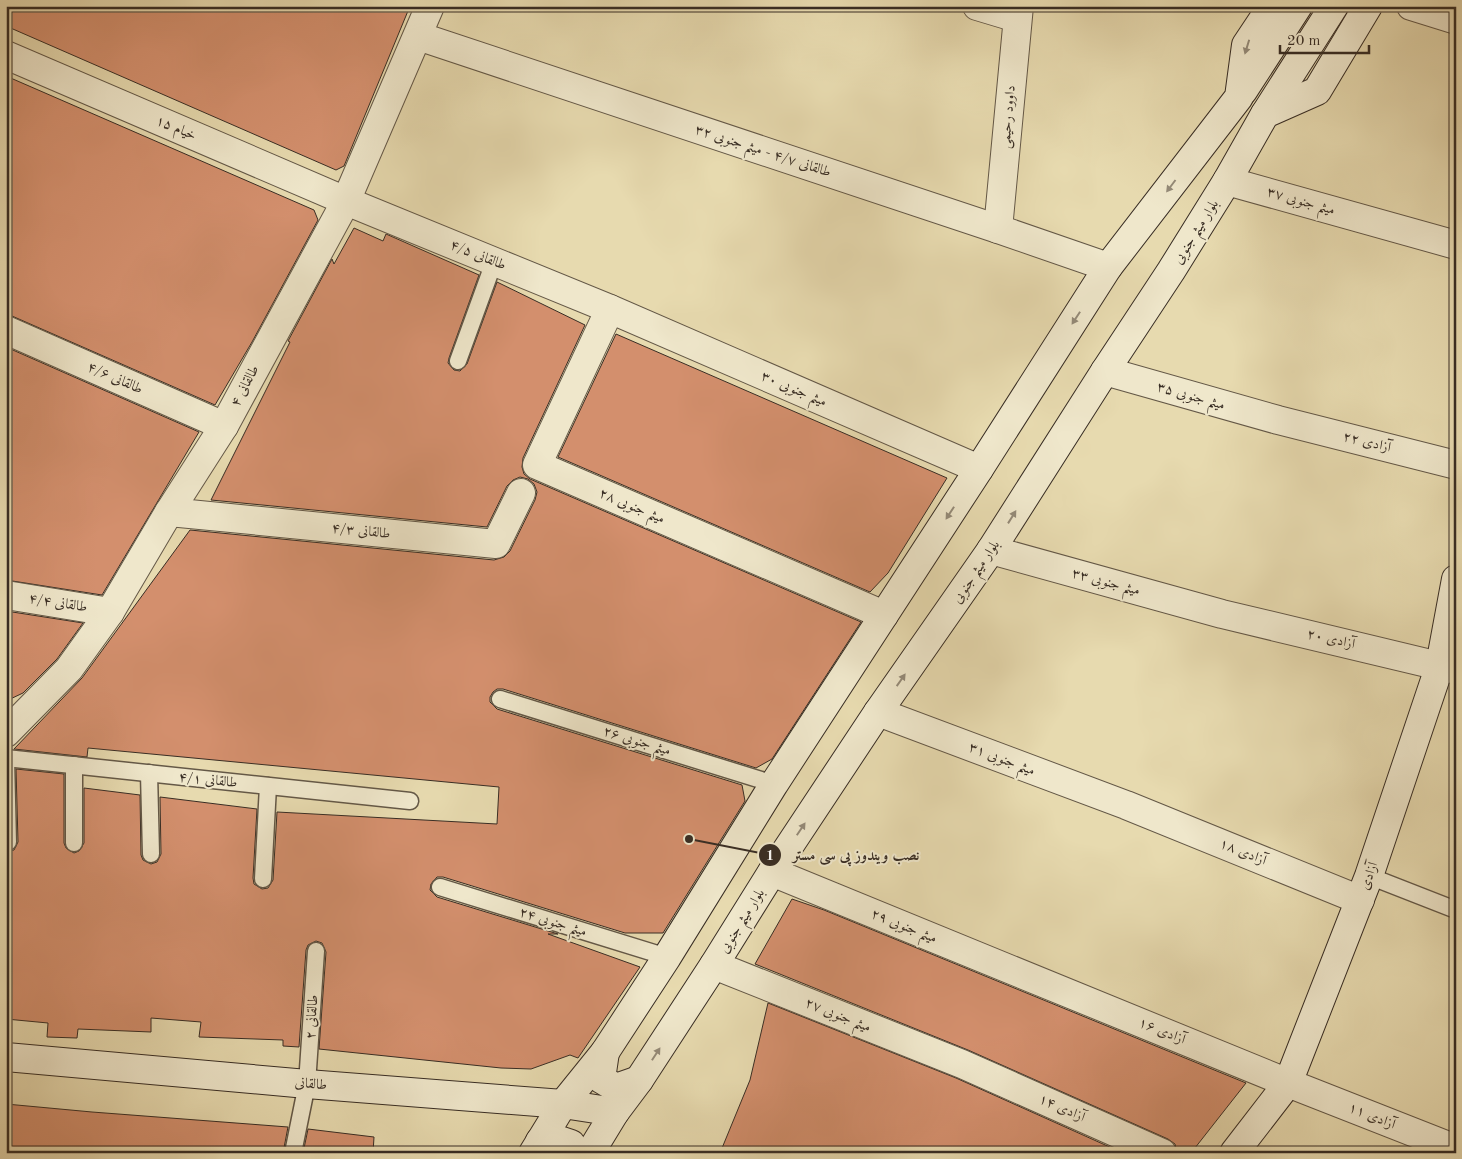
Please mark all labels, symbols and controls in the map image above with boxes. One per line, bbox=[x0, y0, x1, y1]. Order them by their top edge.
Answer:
scale bar bbox=[1280, 22, 1368, 54]
text: 20 m bbox=[1287, 34, 1321, 49]
one-way arrow bbox=[1242, 40, 1250, 55]
street label: داوود رحیمی bbox=[998, 85, 1020, 149]
street label: خیام ۱۵ bbox=[152, 113, 198, 147]
street label: طالقانی ۴/۷ - میثم جنوبی ۳۲ bbox=[692, 122, 833, 185]
one-way arrow bbox=[1165, 179, 1176, 192]
street label: میثم جنوبی ۳۷ bbox=[1264, 185, 1336, 223]
street label: بلوار میثم جنوبی bbox=[1171, 197, 1226, 270]
street label: طالقانی ۴/۵ bbox=[448, 237, 508, 273]
one-way arrow bbox=[1071, 311, 1081, 324]
street label: طالقانی ۴/۶ bbox=[85, 360, 145, 397]
street label: طالقانی ۴ bbox=[228, 363, 263, 409]
street label: میثم جنوبی ۳۰ bbox=[757, 369, 829, 415]
street label: میثم جنوبی ۳۵ bbox=[1154, 380, 1226, 418]
street label: آزادی ۲۲ bbox=[1341, 427, 1395, 456]
street label: میثم جنوبی ۲۸ bbox=[595, 486, 667, 532]
one-way arrow bbox=[946, 507, 955, 520]
one-way arrow bbox=[1008, 510, 1017, 523]
street label: طالقانی ۴/۳ bbox=[331, 521, 391, 542]
street label: بلوار میثم جنوبی bbox=[950, 538, 1007, 609]
street label: میثم جنوبی ۳۳ bbox=[1069, 566, 1142, 604]
street label: طالقانی ۴/۴ bbox=[28, 591, 88, 616]
street label: آزادی ۲۰ bbox=[1305, 625, 1359, 653]
one-way arrow bbox=[896, 673, 906, 686]
street label: میثم جنوبی ۲۶ bbox=[600, 724, 672, 764]
street label: میثم جنوبی ۳۱ bbox=[965, 740, 1037, 784]
street label: طالقانی ۴/۱ bbox=[178, 770, 238, 791]
one-way arrow bbox=[796, 822, 806, 836]
street label: آزادی ۱۸ bbox=[1217, 834, 1271, 869]
callout: نصب ویندوز پی سی مستر bbox=[758, 840, 929, 870]
text: 1 bbox=[766, 849, 774, 864]
text: نصب ویندوز پی سی مستر bbox=[791, 849, 919, 867]
street label: آزادی bbox=[1356, 858, 1382, 892]
street label: بلوار میثم جنوبی bbox=[717, 886, 772, 959]
street label: میثم جنوبی ۲۴ bbox=[516, 905, 588, 945]
street label: میثم جنوبی ۲۹ bbox=[867, 906, 939, 951]
street label: طالقانی ۲ bbox=[303, 994, 322, 1040]
street label: میثم جنوبی ۲۷ bbox=[801, 995, 873, 1040]
street label: آزادی ۱۶ bbox=[1136, 1013, 1190, 1048]
one-way arrow bbox=[651, 1047, 661, 1061]
street label: طالقانی bbox=[294, 1076, 328, 1093]
street label: آزادی ۱۴ bbox=[1036, 1090, 1090, 1126]
street label: آزادی ۱۱ bbox=[1346, 1098, 1400, 1133]

